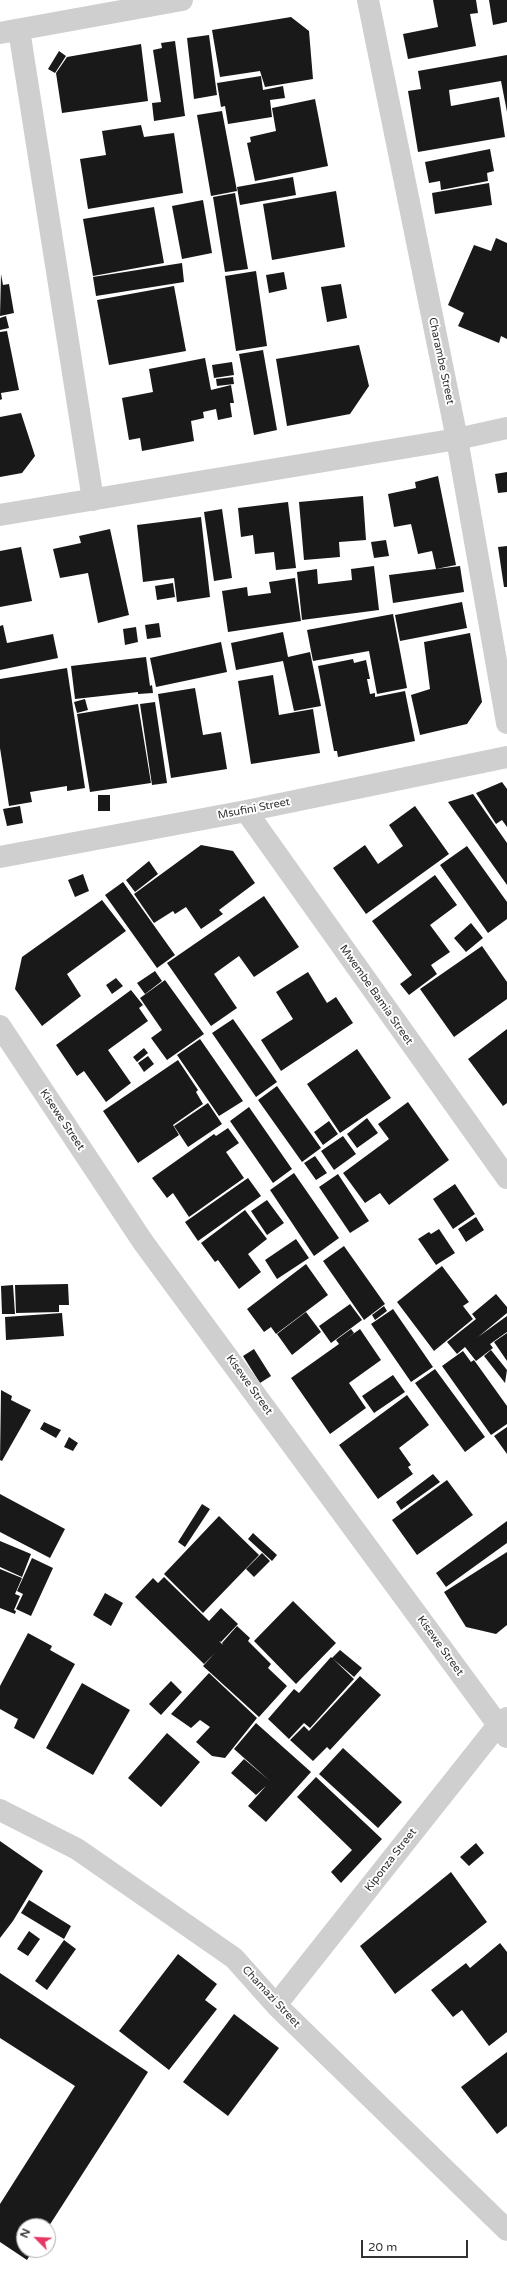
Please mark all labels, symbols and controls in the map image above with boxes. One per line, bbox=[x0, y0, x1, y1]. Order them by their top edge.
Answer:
street label: Charambe Street bbox=[425, 316, 457, 406]
street label: Msufini Street bbox=[217, 796, 291, 822]
street label: Mwembe Bamia Street bbox=[337, 943, 415, 1047]
street label: Kisewe Street bbox=[37, 1087, 87, 1153]
street label: Kisewe Street bbox=[223, 1353, 275, 1417]
street label: Kisewe Street bbox=[414, 1614, 466, 1678]
street label: Kiponza Street bbox=[362, 1826, 420, 1894]
street label: Chamazi Street bbox=[239, 1963, 303, 2031]
north arrow bbox=[16, 2218, 56, 2258]
text: N bbox=[18, 2227, 33, 2240]
scale bar bbox=[363, 2232, 470, 2258]
text: 20 m bbox=[368, 2240, 397, 2254]

